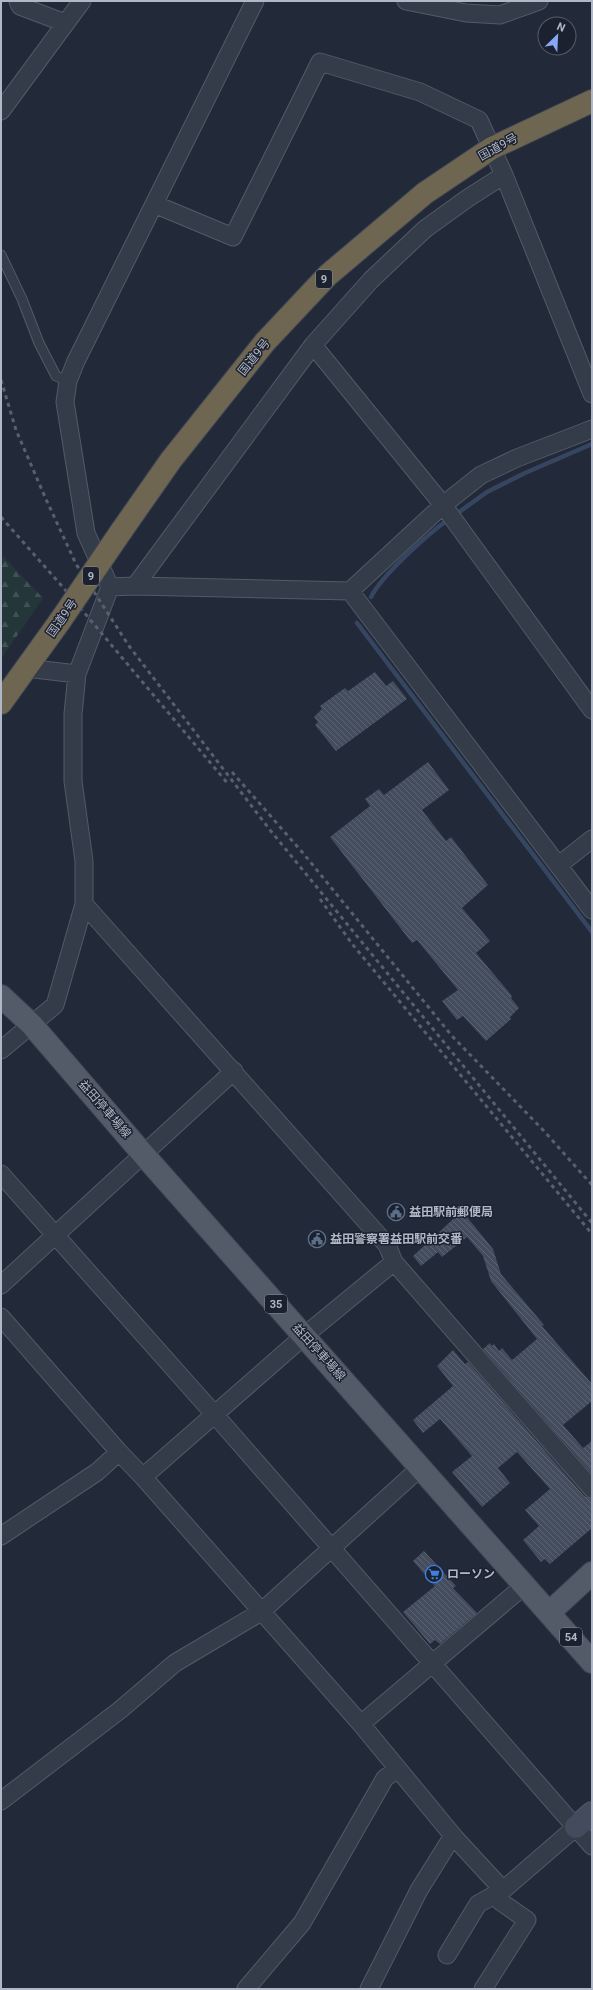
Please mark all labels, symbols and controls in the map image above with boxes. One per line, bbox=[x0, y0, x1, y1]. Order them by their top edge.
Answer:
north arrow bbox=[537, 16, 577, 56]
text: N bbox=[555, 20, 567, 35]
street label: 国道9号 bbox=[476, 131, 520, 163]
road number: 9 bbox=[316, 270, 332, 288]
street label: 国道9号 bbox=[235, 336, 273, 378]
road number: 9 bbox=[83, 567, 99, 585]
street label: 国道9号 bbox=[44, 596, 80, 640]
street label: 益田停車場線 bbox=[76, 1077, 134, 1141]
public building icon: 益田駅前郵便局 bbox=[386, 1202, 406, 1222]
place label: 益田駅前郵便局 bbox=[409, 1205, 493, 1219]
public building icon: 益田警察署益田駅前交番 bbox=[307, 1229, 327, 1249]
place label: 益田警察署益田駅前交番 bbox=[330, 1232, 463, 1246]
road number: 35 bbox=[265, 1295, 287, 1313]
street label: 益田停車場線 bbox=[290, 1321, 348, 1383]
supermarket icon: ローソン bbox=[424, 1564, 444, 1584]
place label: ローソン bbox=[447, 1567, 495, 1581]
road number: 54 bbox=[560, 1628, 582, 1646]

